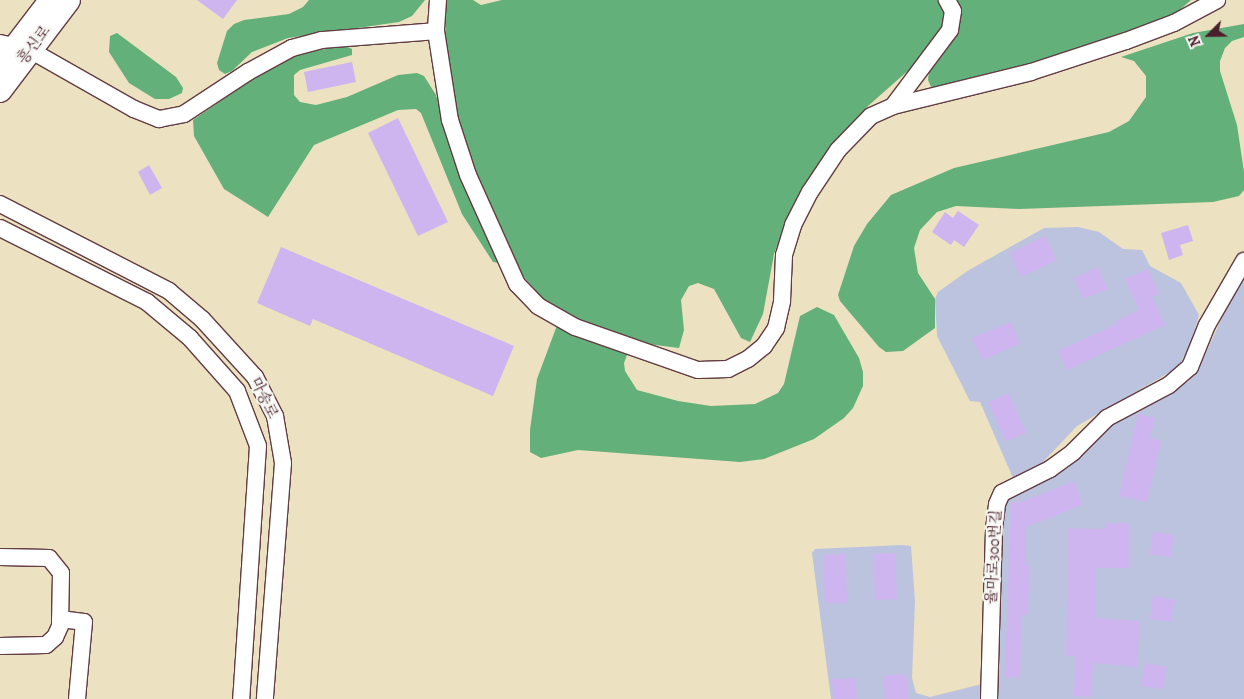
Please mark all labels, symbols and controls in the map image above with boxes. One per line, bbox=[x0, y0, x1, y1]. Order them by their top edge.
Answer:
north arrow bbox=[1184, 10, 1234, 60]
street label: 흥신로 bbox=[14, 22, 54, 68]
text: N bbox=[1184, 33, 1205, 49]
street label: 마송로 bbox=[246, 375, 282, 421]
street label: 율마로300번길 bbox=[983, 509, 1005, 605]

